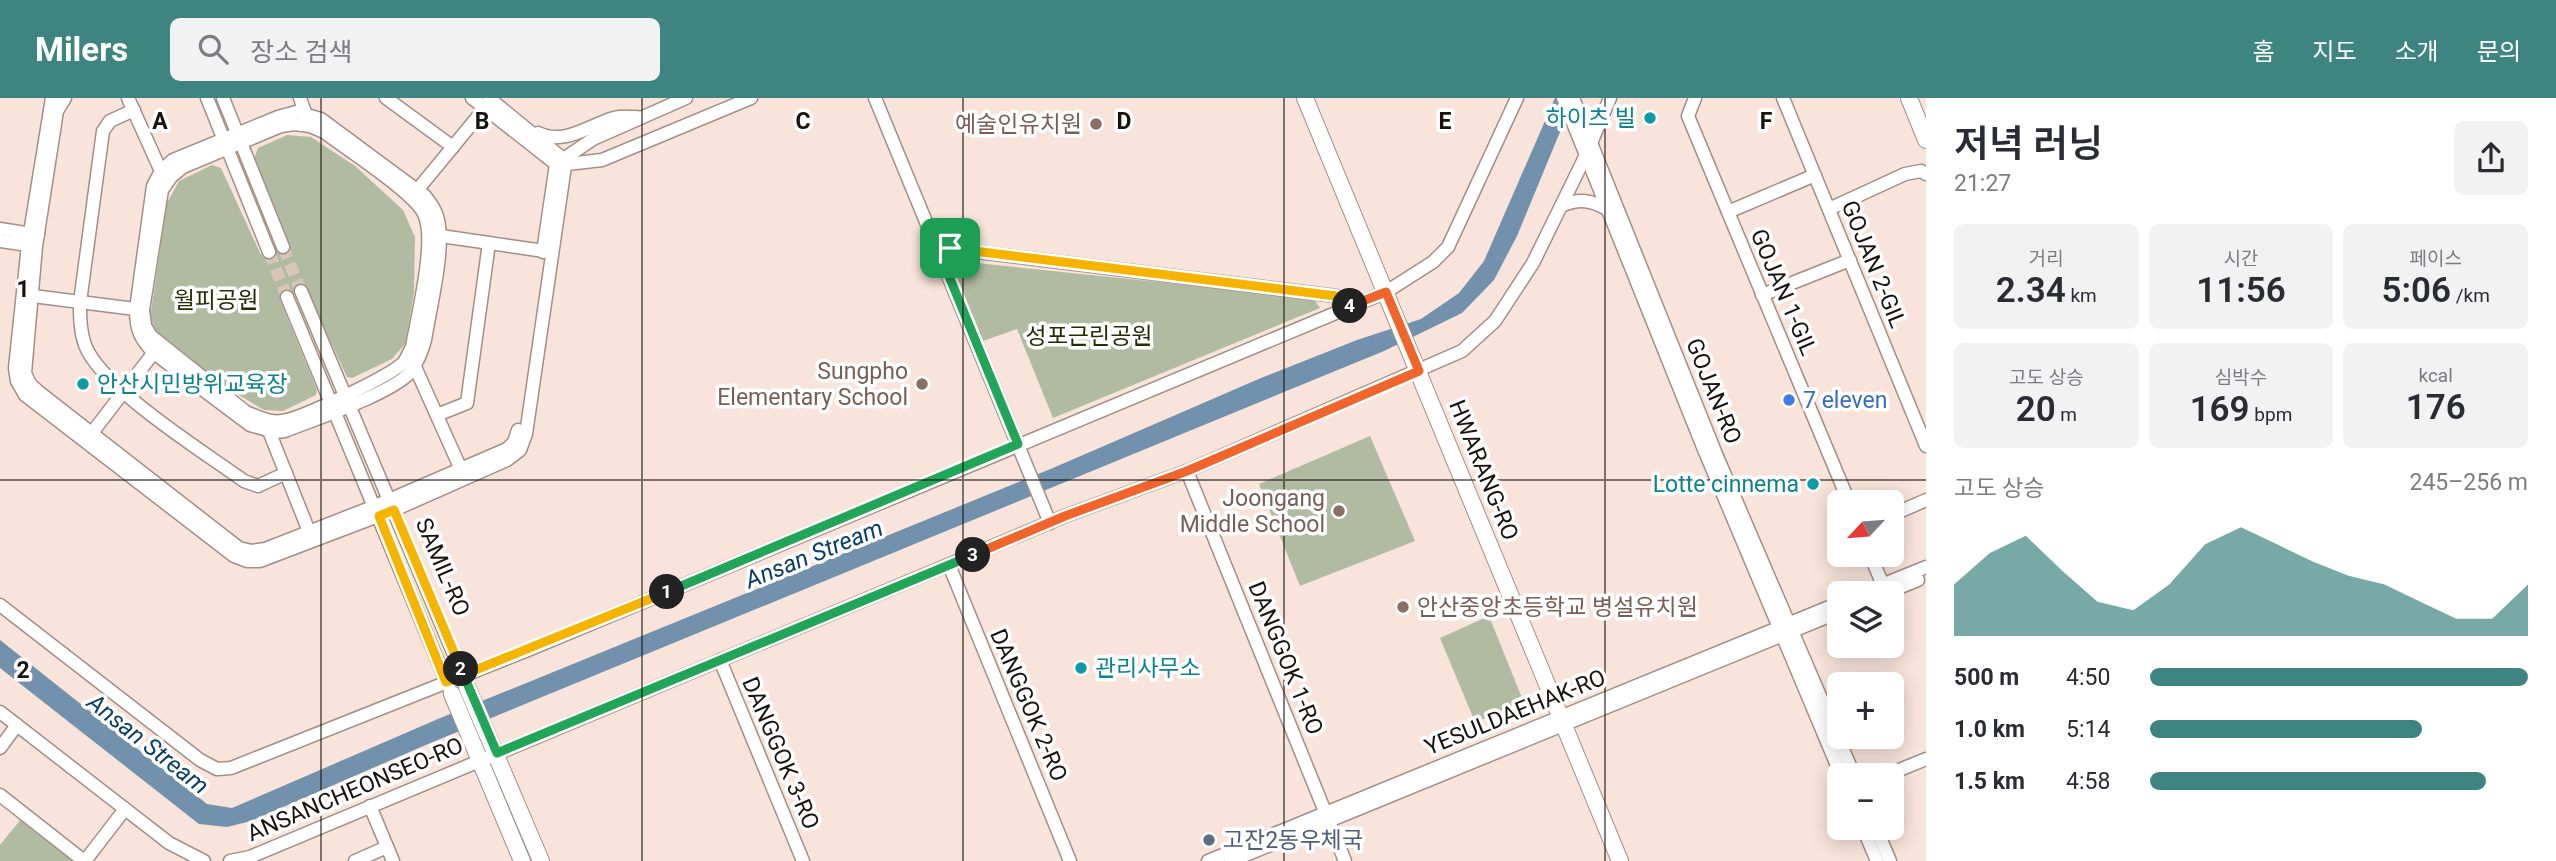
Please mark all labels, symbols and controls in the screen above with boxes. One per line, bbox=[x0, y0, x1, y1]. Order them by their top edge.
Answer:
search box bbox=[170, 18, 660, 81]
text: Milers bbox=[35, 30, 128, 69]
icon: search bbox=[194, 30, 232, 68]
text: 장소 검색 bbox=[250, 37, 352, 67]
text: 홈 bbox=[2252, 38, 2274, 66]
text: 지도 bbox=[2312, 38, 2357, 66]
text: 소개 bbox=[2395, 38, 2439, 66]
text: 문의 bbox=[2477, 38, 2521, 66]
place label: 하이츠 빌 bbox=[1546, 105, 1636, 132]
text: A bbox=[152, 108, 168, 135]
text: B bbox=[475, 108, 489, 135]
text: C bbox=[795, 108, 811, 135]
text: D bbox=[1117, 108, 1131, 135]
text: E bbox=[1439, 108, 1452, 135]
text: F bbox=[1760, 108, 1773, 135]
marker: 하이츠 빌 bbox=[1642, 110, 1658, 126]
place label: 예술인유치원 bbox=[955, 111, 1082, 138]
marker: 예술인유치원 bbox=[1088, 116, 1104, 132]
button: share bbox=[2454, 121, 2528, 195]
text: 저녁 러닝 bbox=[1954, 122, 2103, 166]
text: 21:27 bbox=[1954, 170, 2011, 197]
street label: GOJAN 2-GIL bbox=[1836, 197, 1911, 332]
pin bbox=[920, 218, 980, 278]
street label: GOJAN 1-GIL bbox=[1745, 225, 1822, 359]
icon: arrive bbox=[931, 229, 969, 267]
text: 거리 bbox=[2029, 247, 2064, 270]
text: 시간 bbox=[2224, 247, 2258, 270]
text: 페이스 bbox=[2409, 247, 2462, 270]
text: 2.34 bbox=[1996, 270, 2066, 311]
text: 11:56 bbox=[2196, 270, 2286, 311]
text: 5:06 bbox=[2381, 270, 2451, 311]
text: 1 bbox=[16, 276, 30, 303]
text: km bbox=[2066, 284, 2097, 307]
text: /km bbox=[2451, 284, 2490, 307]
park label: 월피공원 bbox=[174, 287, 258, 314]
pin: 4 bbox=[1332, 288, 1368, 324]
text: 4 bbox=[1344, 294, 1355, 317]
park label: 성포근린공원 bbox=[1026, 323, 1152, 350]
street label: GOJAN-RO bbox=[1680, 334, 1747, 448]
place label: Sungpho Elementary School bbox=[717, 358, 908, 411]
text: kcal bbox=[2418, 364, 2453, 387]
text: 고도 상승 bbox=[2009, 366, 2084, 389]
text: 심박수 bbox=[2215, 366, 2267, 389]
place label: 안산시민방위교육장 bbox=[97, 371, 287, 398]
marker: 안산시민방위교육장 bbox=[75, 376, 91, 392]
marker: Sungpho Elementary School bbox=[914, 376, 930, 392]
place label: 7 eleven bbox=[1803, 387, 1887, 414]
text: 176 bbox=[2406, 387, 2466, 428]
text: 20 bbox=[2016, 389, 2056, 430]
text: 169 bbox=[2190, 389, 2250, 430]
marker: 7 eleven bbox=[1781, 392, 1797, 408]
street label: HWARANG-RO bbox=[1443, 396, 1524, 544]
text: m bbox=[2056, 403, 2077, 426]
text: bpm bbox=[2250, 403, 2292, 426]
text: 245–256 m bbox=[2409, 469, 2528, 496]
place label: Lotte cinnema bbox=[1653, 471, 1799, 498]
text: 고도 상승 bbox=[1954, 475, 2044, 502]
marker: Lotte cinnema bbox=[1805, 476, 1821, 492]
place label: Joongang Middle School bbox=[1180, 485, 1325, 538]
north arrow bbox=[1827, 490, 1904, 567]
map controls bbox=[1827, 490, 1904, 840]
marker: Joongang Middle School bbox=[1331, 503, 1347, 519]
street label: SAMIL-RO bbox=[410, 514, 475, 620]
water label: Ansan Stream bbox=[740, 514, 887, 595]
pin: 3 bbox=[956, 538, 990, 573]
text: 3 bbox=[967, 543, 978, 566]
pin: 1 bbox=[650, 574, 684, 610]
street label: DANGGOK 1-RO bbox=[1243, 578, 1329, 739]
text: 1 bbox=[661, 580, 672, 603]
button: layers bbox=[1827, 581, 1904, 658]
place label: 안산중앙초등학교 병설유치원 bbox=[1417, 594, 1698, 621]
marker: 안산중앙초등학교 병설유치원 bbox=[1395, 599, 1411, 615]
street label: DANGGOK 2-RO bbox=[984, 625, 1073, 785]
pin: 2 bbox=[444, 652, 478, 686]
place label: 관리사무소 bbox=[1095, 655, 1201, 682]
text: 2 bbox=[16, 657, 30, 684]
text: 2 bbox=[455, 657, 466, 680]
marker: 관리사무소 bbox=[1073, 660, 1089, 676]
street label: YESULDAEHAK-RO bbox=[1421, 664, 1609, 761]
text: 500 m bbox=[1954, 664, 2019, 691]
text: 4:50 bbox=[2066, 664, 2110, 691]
button: + bbox=[1827, 672, 1904, 749]
street label: DANGGOK 3-RO bbox=[736, 673, 825, 833]
water label: Ansan Stream bbox=[81, 687, 214, 800]
text: 1.0 km bbox=[1954, 716, 2025, 743]
text: 5:14 bbox=[2066, 716, 2110, 743]
street label: ANSANCHEONSEO-RO bbox=[243, 732, 467, 847]
button: − bbox=[1827, 763, 1904, 840]
text: 1.5 km bbox=[1954, 768, 2025, 795]
text: 4:58 bbox=[2066, 768, 2110, 795]
place label: 고잔2동우체국 bbox=[1223, 827, 1363, 854]
marker: 고잔2동우체국 bbox=[1201, 832, 1217, 848]

